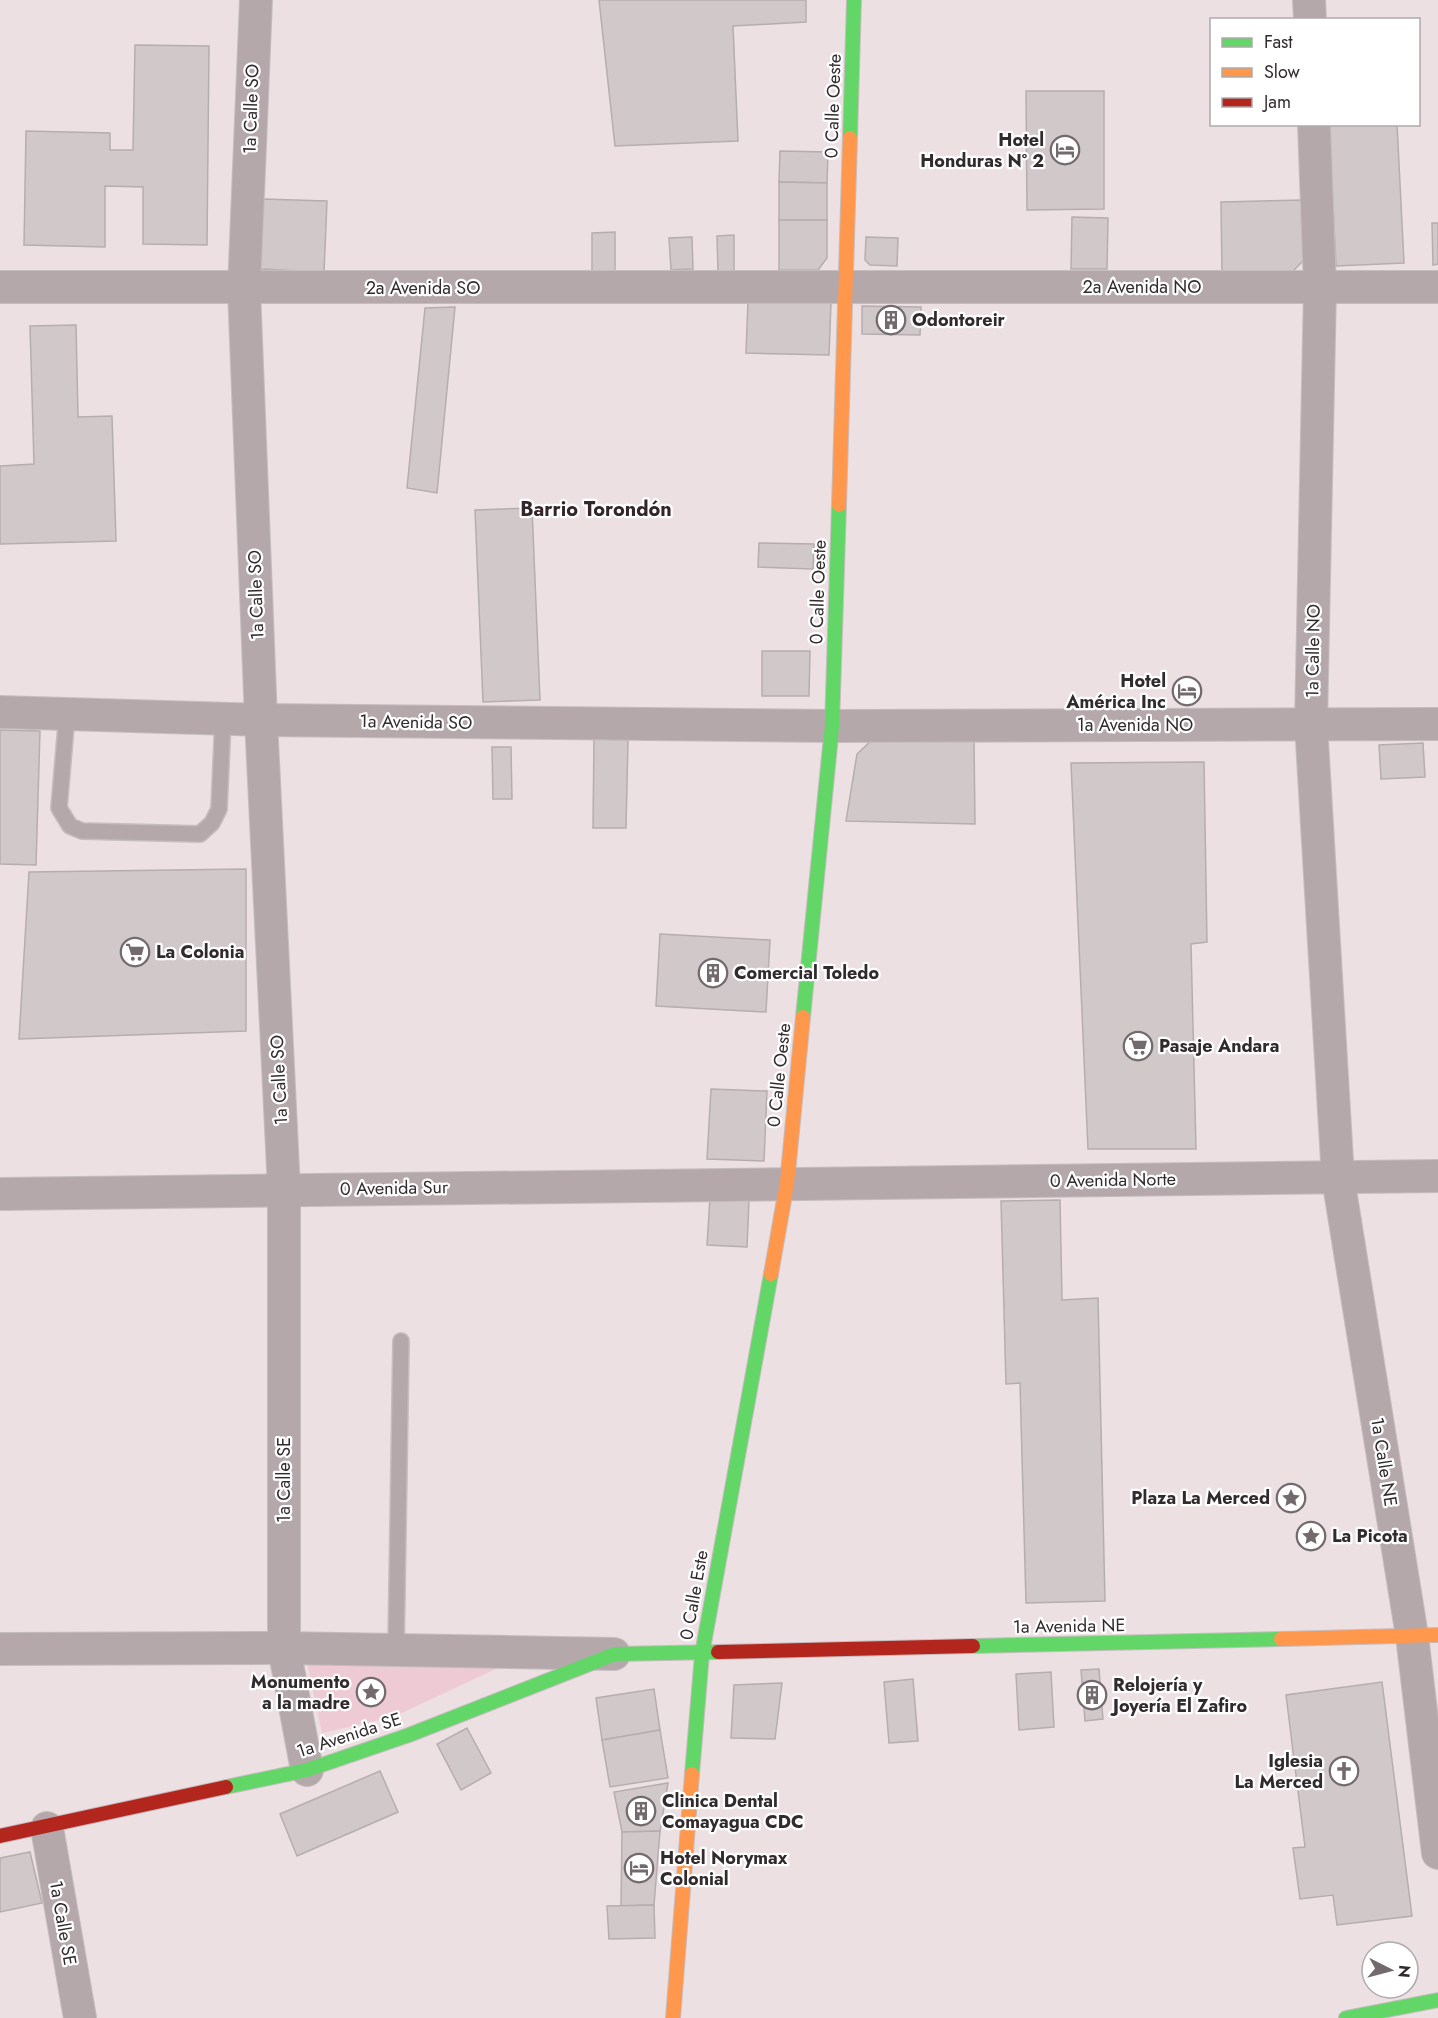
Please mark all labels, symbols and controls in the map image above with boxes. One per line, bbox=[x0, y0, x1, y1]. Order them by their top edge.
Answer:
legend bbox=[1210, 18, 1420, 126]
text: Fast bbox=[1264, 29, 1293, 55]
street label: 0 Calle Oeste bbox=[818, 53, 848, 159]
text: Slow bbox=[1264, 59, 1301, 85]
street label: 1a Calle SO bbox=[236, 63, 266, 155]
text: Jam bbox=[1262, 89, 1291, 115]
place label: Hotel Honduras Nº 2 bbox=[920, 127, 1044, 174]
hotel icon: Hotel Honduras Nº 2 bbox=[1049, 134, 1081, 166]
street label: 2a Avenida NO bbox=[1083, 274, 1201, 300]
street label: 2a Avenida SO bbox=[366, 275, 480, 301]
building icon: Odontoreir bbox=[875, 304, 907, 336]
place label: Odontoreir bbox=[912, 307, 1006, 333]
district label: Barrio Torondón bbox=[520, 495, 672, 524]
street label: 0 Calle Oeste bbox=[803, 539, 833, 645]
street label: 1a Calle SO bbox=[241, 549, 271, 641]
street label: 1a Calle NO bbox=[1299, 604, 1327, 698]
place label: Hotel América Inc bbox=[1065, 668, 1166, 715]
hotel icon: Hotel América Inc bbox=[1171, 675, 1203, 707]
street label: 1a Avenida SO bbox=[359, 708, 473, 736]
street label: 1a Avenida NO bbox=[1077, 712, 1193, 738]
supermarket icon: La Colonia bbox=[119, 936, 151, 968]
place label: La Colonia bbox=[156, 939, 244, 965]
building icon: Comercial Toledo bbox=[697, 957, 729, 989]
place label: Comercial Toledo bbox=[734, 960, 879, 986]
street label: 0 Calle Oeste bbox=[761, 1022, 797, 1128]
supermarket icon: Pasaje Andara bbox=[1122, 1030, 1154, 1062]
place label: Pasaje Andara bbox=[1159, 1033, 1279, 1059]
street label: 1a Calle SO bbox=[264, 1034, 294, 1126]
street label: 0 Avenida Norte bbox=[1050, 1166, 1176, 1194]
street label: 0 Avenida Sur bbox=[340, 1174, 449, 1202]
street label: 1a Calle NE bbox=[1364, 1416, 1404, 1508]
street label: 1a Calle SE bbox=[271, 1437, 297, 1523]
place icon: Plaza La Merced bbox=[1275, 1482, 1307, 1514]
place label: Plaza La Merced bbox=[1131, 1485, 1270, 1511]
place icon: La Picota bbox=[1295, 1520, 1327, 1552]
place label: La Picota bbox=[1332, 1523, 1408, 1549]
street label: 0 Calle Este bbox=[673, 1548, 715, 1642]
street label: 1a Avenida NE bbox=[1013, 1612, 1125, 1640]
place label: Monumento a la madre bbox=[251, 1669, 350, 1716]
place label: Relojería y Joyería El Zafiro bbox=[1110, 1672, 1247, 1719]
place icon: Monumento a la madre bbox=[355, 1676, 387, 1708]
building icon: Relojería y Joyería El Zafiro bbox=[1076, 1679, 1108, 1711]
street label: 1a Avenida SE bbox=[293, 1706, 405, 1764]
place label: Iglesia La Merced bbox=[1235, 1748, 1323, 1795]
church icon: Iglesia La Merced bbox=[1328, 1755, 1360, 1787]
place label: Clinica Dental Comayagua CDC bbox=[662, 1788, 804, 1835]
building icon: Clinica Dental Comayagua CDC bbox=[625, 1795, 657, 1827]
place label: Hotel Norymax Colonial bbox=[660, 1845, 788, 1892]
hotel icon: Hotel Norymax Colonial bbox=[623, 1852, 655, 1884]
street label: 1a Calle SE bbox=[43, 1878, 83, 1968]
north arrow bbox=[1360, 1940, 1420, 2000]
text: N bbox=[1392, 1964, 1417, 1979]

